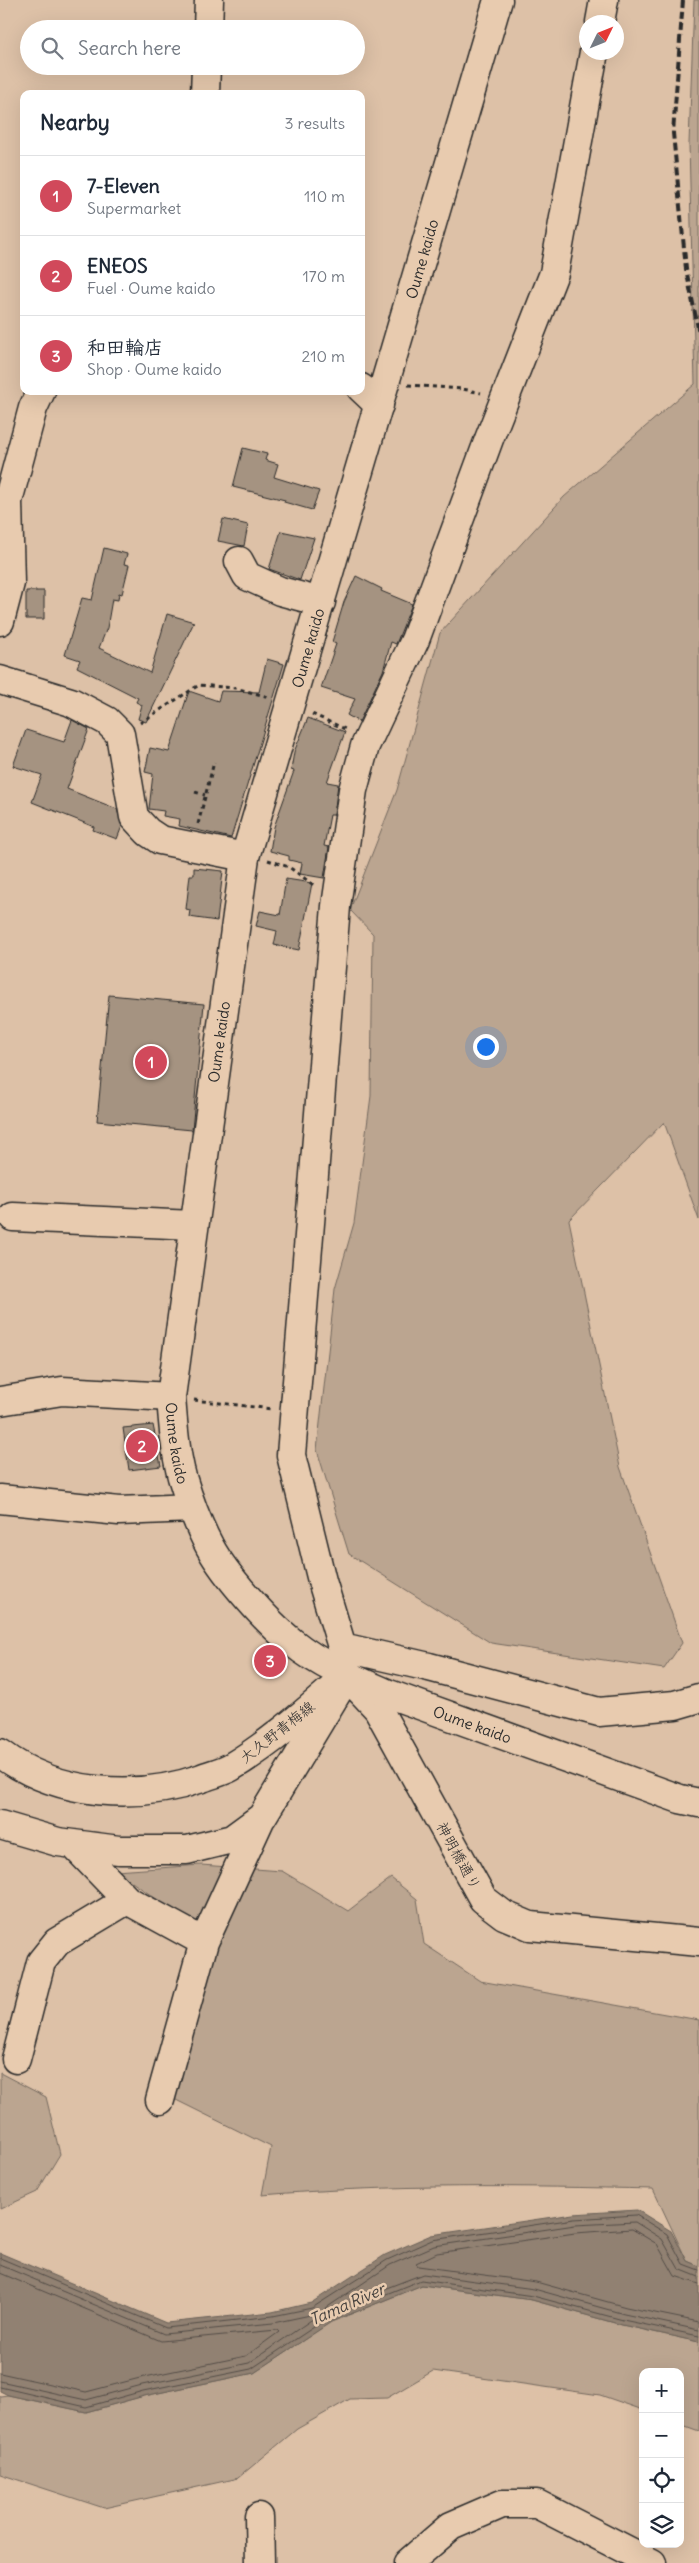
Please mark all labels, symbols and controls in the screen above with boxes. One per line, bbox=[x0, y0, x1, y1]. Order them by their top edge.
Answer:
north arrow bbox=[579, 15, 624, 60]
search box bbox=[20, 20, 365, 75]
icon: search bbox=[38, 34, 66, 62]
text: Search here bbox=[78, 36, 181, 60]
text: Nearby bbox=[40, 109, 110, 136]
text: 3 results bbox=[285, 113, 345, 133]
text: 7-Eleven bbox=[87, 174, 160, 198]
text: 1 bbox=[53, 186, 59, 206]
text: 110 m bbox=[304, 186, 345, 206]
text: Supermarket bbox=[87, 198, 181, 218]
street label: Oume kaido bbox=[402, 217, 442, 301]
text: ENEOS bbox=[87, 254, 147, 278]
text: 2 bbox=[52, 266, 60, 286]
text: 170 m bbox=[302, 266, 345, 286]
text: Fuel · Oume kaido bbox=[87, 278, 215, 298]
text: 和田輪店 bbox=[87, 335, 163, 359]
text: 3 bbox=[51, 346, 61, 366]
text: 210 m bbox=[302, 346, 345, 366]
text: Shop · Oume kaido bbox=[87, 359, 222, 379]
street label: Oume kaido bbox=[288, 606, 328, 690]
street label: Oume kaido bbox=[204, 1000, 234, 1084]
your location bbox=[473, 1034, 499, 1060]
pin: 1 bbox=[135, 1043, 167, 1081]
street label: Oume kaido bbox=[162, 1401, 193, 1486]
pin: 2 bbox=[126, 1427, 158, 1465]
pin: 3 bbox=[254, 1642, 286, 1680]
street label: 大久野青梅線 bbox=[236, 1697, 318, 1767]
street label: Oume kaido bbox=[431, 1701, 514, 1747]
street label: 神明橋通り bbox=[433, 1819, 485, 1893]
water label: Tama River bbox=[306, 2278, 390, 2329]
map controls bbox=[639, 2368, 684, 2548]
button: + bbox=[639, 2368, 684, 2413]
button: − bbox=[639, 2413, 684, 2458]
button: locate bbox=[639, 2458, 684, 2503]
button: layers bbox=[639, 2503, 684, 2548]

